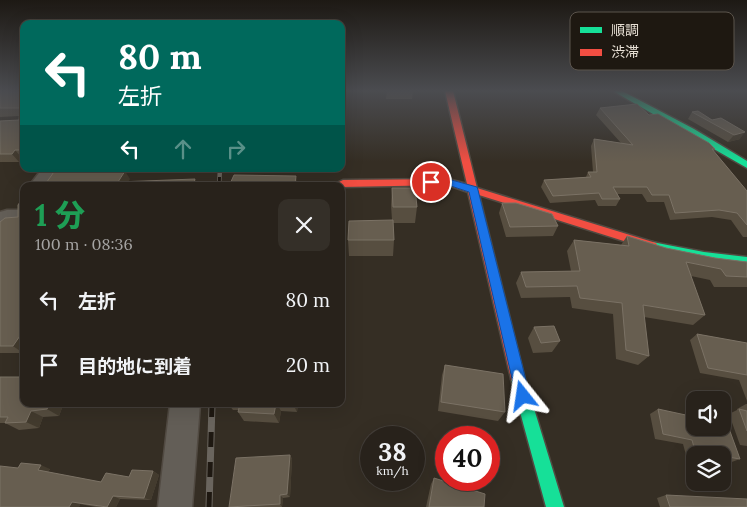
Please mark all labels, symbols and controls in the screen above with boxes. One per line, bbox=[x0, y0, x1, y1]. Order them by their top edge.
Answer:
legend bbox=[570, 12, 734, 70]
text: 順調 bbox=[611, 21, 639, 39]
text: 80 m bbox=[118, 34, 202, 79]
icon: left bbox=[35, 40, 100, 105]
text: 渋滞 bbox=[611, 43, 639, 61]
text: 左折 bbox=[118, 82, 162, 110]
icon: left bbox=[116, 135, 144, 163]
icon: ahead bbox=[169, 135, 197, 163]
icon: right bbox=[222, 135, 250, 163]
pin bbox=[410, 161, 452, 203]
icon: arrive bbox=[417, 168, 445, 196]
text: 1 分 bbox=[35, 196, 85, 234]
button: close bbox=[278, 199, 330, 251]
text: 100 m · 08:36 bbox=[35, 234, 133, 254]
icon: left bbox=[35, 286, 63, 314]
text: 80 m bbox=[286, 288, 330, 312]
text: 左折 bbox=[78, 289, 116, 313]
icon: arrive bbox=[35, 351, 63, 379]
text: 20 m bbox=[286, 353, 330, 377]
text: 目的地に到着 bbox=[78, 354, 192, 378]
position arrow bbox=[496, 369, 548, 421]
map controls bbox=[686, 391, 731, 491]
button: sound bbox=[686, 391, 731, 436]
speed limit sign: 40 bbox=[435, 426, 500, 491]
text: 38 bbox=[378, 436, 407, 468]
button: layers bbox=[686, 446, 731, 491]
text: km/h bbox=[376, 463, 409, 478]

